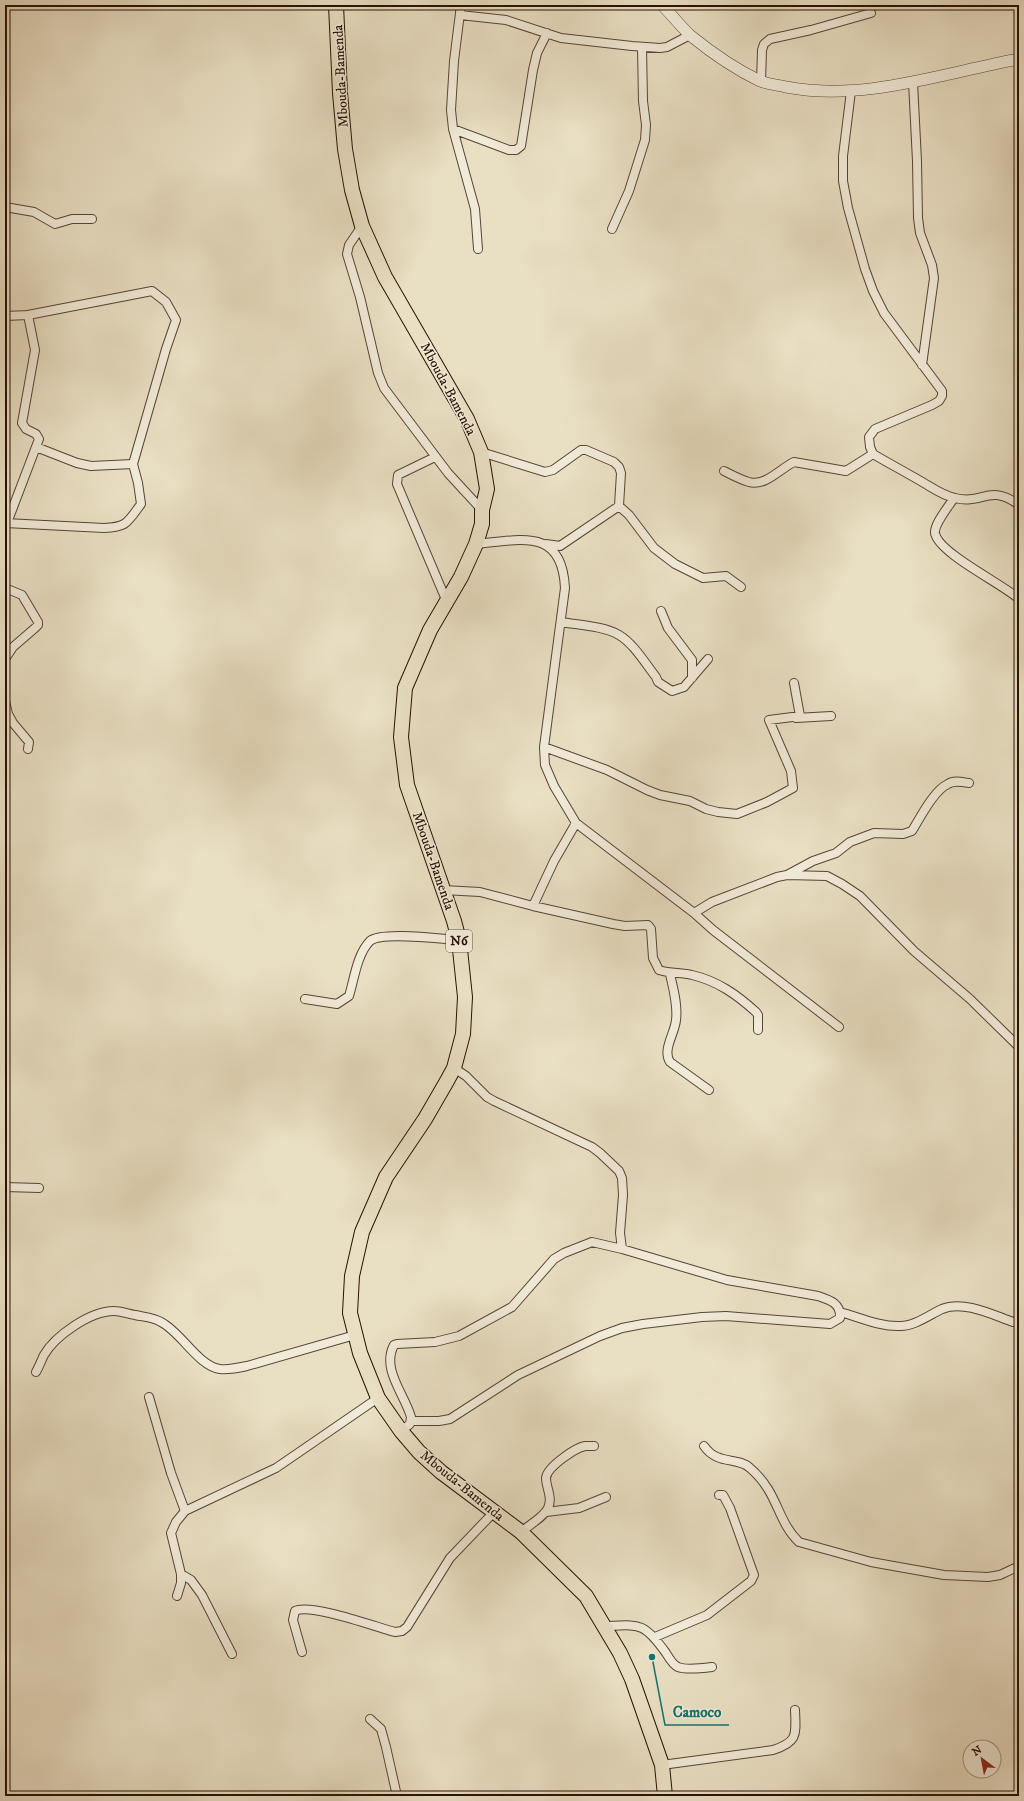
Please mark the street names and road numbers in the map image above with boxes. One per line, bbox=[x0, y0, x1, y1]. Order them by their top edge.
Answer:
street label: Mbouda-Bamenda bbox=[329, 24, 353, 128]
street label: Mbouda-Bamenda bbox=[416, 339, 480, 439]
street label: Mbouda-Bamenda bbox=[408, 809, 458, 913]
road number: N6 bbox=[446, 930, 472, 952]
street label: Mbouda-Bamenda bbox=[416, 1447, 508, 1525]

